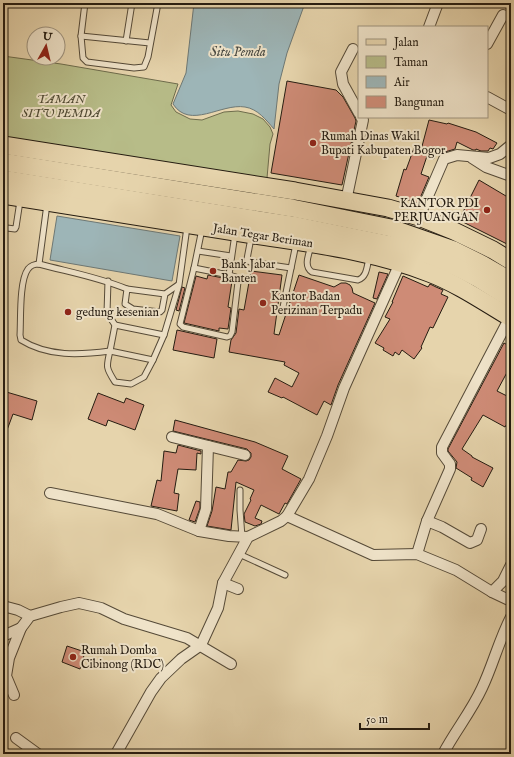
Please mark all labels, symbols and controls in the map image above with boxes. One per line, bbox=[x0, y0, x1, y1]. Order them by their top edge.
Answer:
north arrow bbox=[26, 26, 66, 66]
legend bbox=[358, 26, 488, 118]
text: U bbox=[41, 29, 54, 45]
text: Jalan bbox=[392, 35, 419, 51]
water label: Situ Pemda bbox=[210, 44, 266, 61]
text: Taman bbox=[394, 55, 428, 70]
text: Air bbox=[393, 75, 410, 90]
park label: TAMAN SITU PEMDA bbox=[22, 92, 101, 121]
text: Bangunan bbox=[394, 95, 445, 110]
place label: Rumah Dinas Wakil Bupati Kabupaten Bogor bbox=[321, 129, 446, 159]
marker: Rumah Dinas Wakil Bupati Kabupaten Bogor bbox=[308, 138, 318, 148]
place label: KANTOR PDI PERJUANGAN bbox=[394, 196, 480, 226]
marker: KANTOR PDI PERJUANGAN bbox=[482, 205, 492, 215]
street label: Jalan Tegar Beriman bbox=[210, 220, 315, 252]
place label: Bank Jabar Banten bbox=[221, 257, 276, 286]
marker: Bank Jabar Banten bbox=[208, 266, 218, 276]
place label: Kantor Badan Perizinan Terpadu bbox=[271, 289, 362, 319]
marker: Kantor Badan Perizinan Terpadu bbox=[258, 298, 268, 308]
place label: gedung kesenian bbox=[76, 305, 160, 320]
marker: gedung kesenian bbox=[63, 307, 73, 317]
place label: Rumah Domba Cibinong (RDC) bbox=[81, 643, 164, 672]
marker: Rumah Domba Cibinong (RDC) bbox=[68, 652, 78, 662]
scale bar bbox=[360, 705, 429, 731]
text: 50 m bbox=[366, 712, 388, 727]

